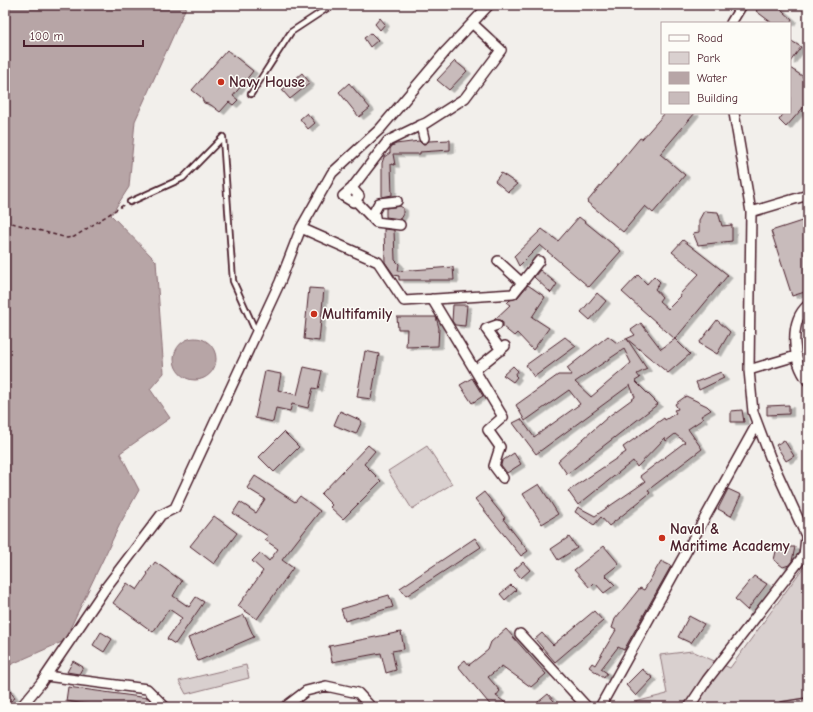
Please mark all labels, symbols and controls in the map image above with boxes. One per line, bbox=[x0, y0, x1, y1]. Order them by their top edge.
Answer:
scale bar bbox=[24, 22, 143, 48]
legend bbox=[661, 22, 791, 114]
text: 100 m bbox=[30, 29, 63, 43]
text: Road bbox=[697, 31, 723, 45]
text: Park bbox=[697, 51, 720, 65]
text: Water bbox=[697, 71, 727, 85]
place label: Navy House bbox=[229, 73, 305, 91]
marker: Navy House bbox=[216, 77, 226, 87]
text: Building bbox=[697, 91, 738, 105]
place label: Multifamily bbox=[322, 305, 392, 323]
marker: Multifamily bbox=[309, 309, 319, 319]
place label: Naval & Maritime Academy bbox=[670, 520, 790, 555]
marker: Naval & Maritime Academy bbox=[657, 533, 667, 543]

